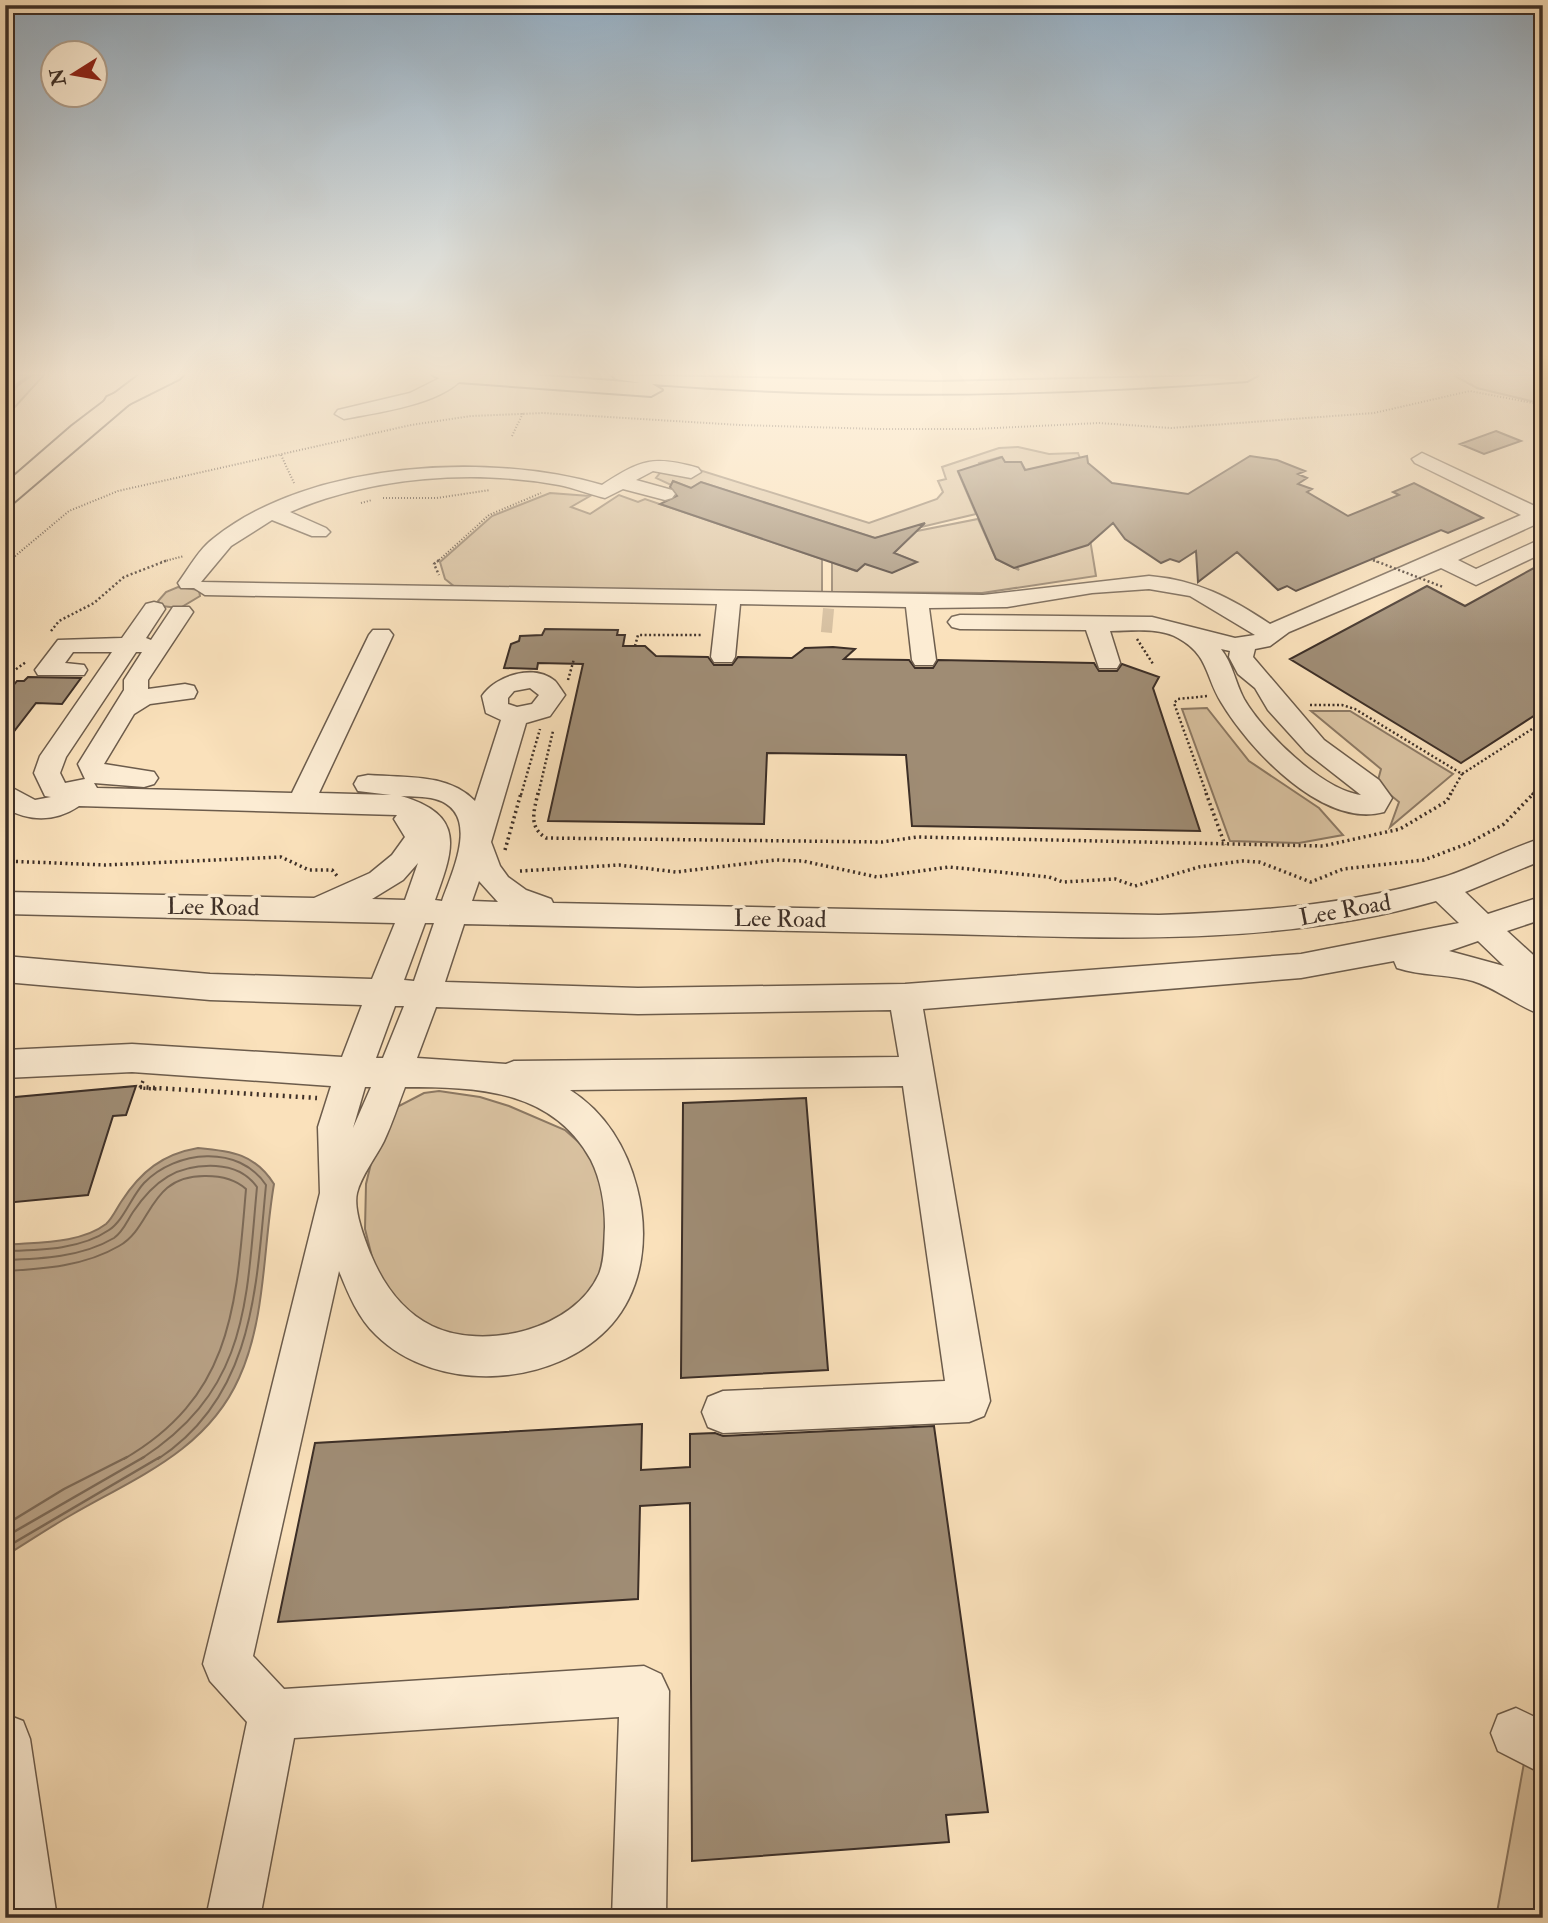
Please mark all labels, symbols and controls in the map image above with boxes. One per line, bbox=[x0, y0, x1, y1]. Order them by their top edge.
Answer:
north arrow bbox=[38, 38, 108, 108]
text: N bbox=[45, 65, 72, 89]
street label: Lee Road bbox=[1297, 887, 1394, 933]
street label: Lee Road bbox=[166, 891, 260, 923]
street label: Lee Road bbox=[733, 903, 827, 935]

